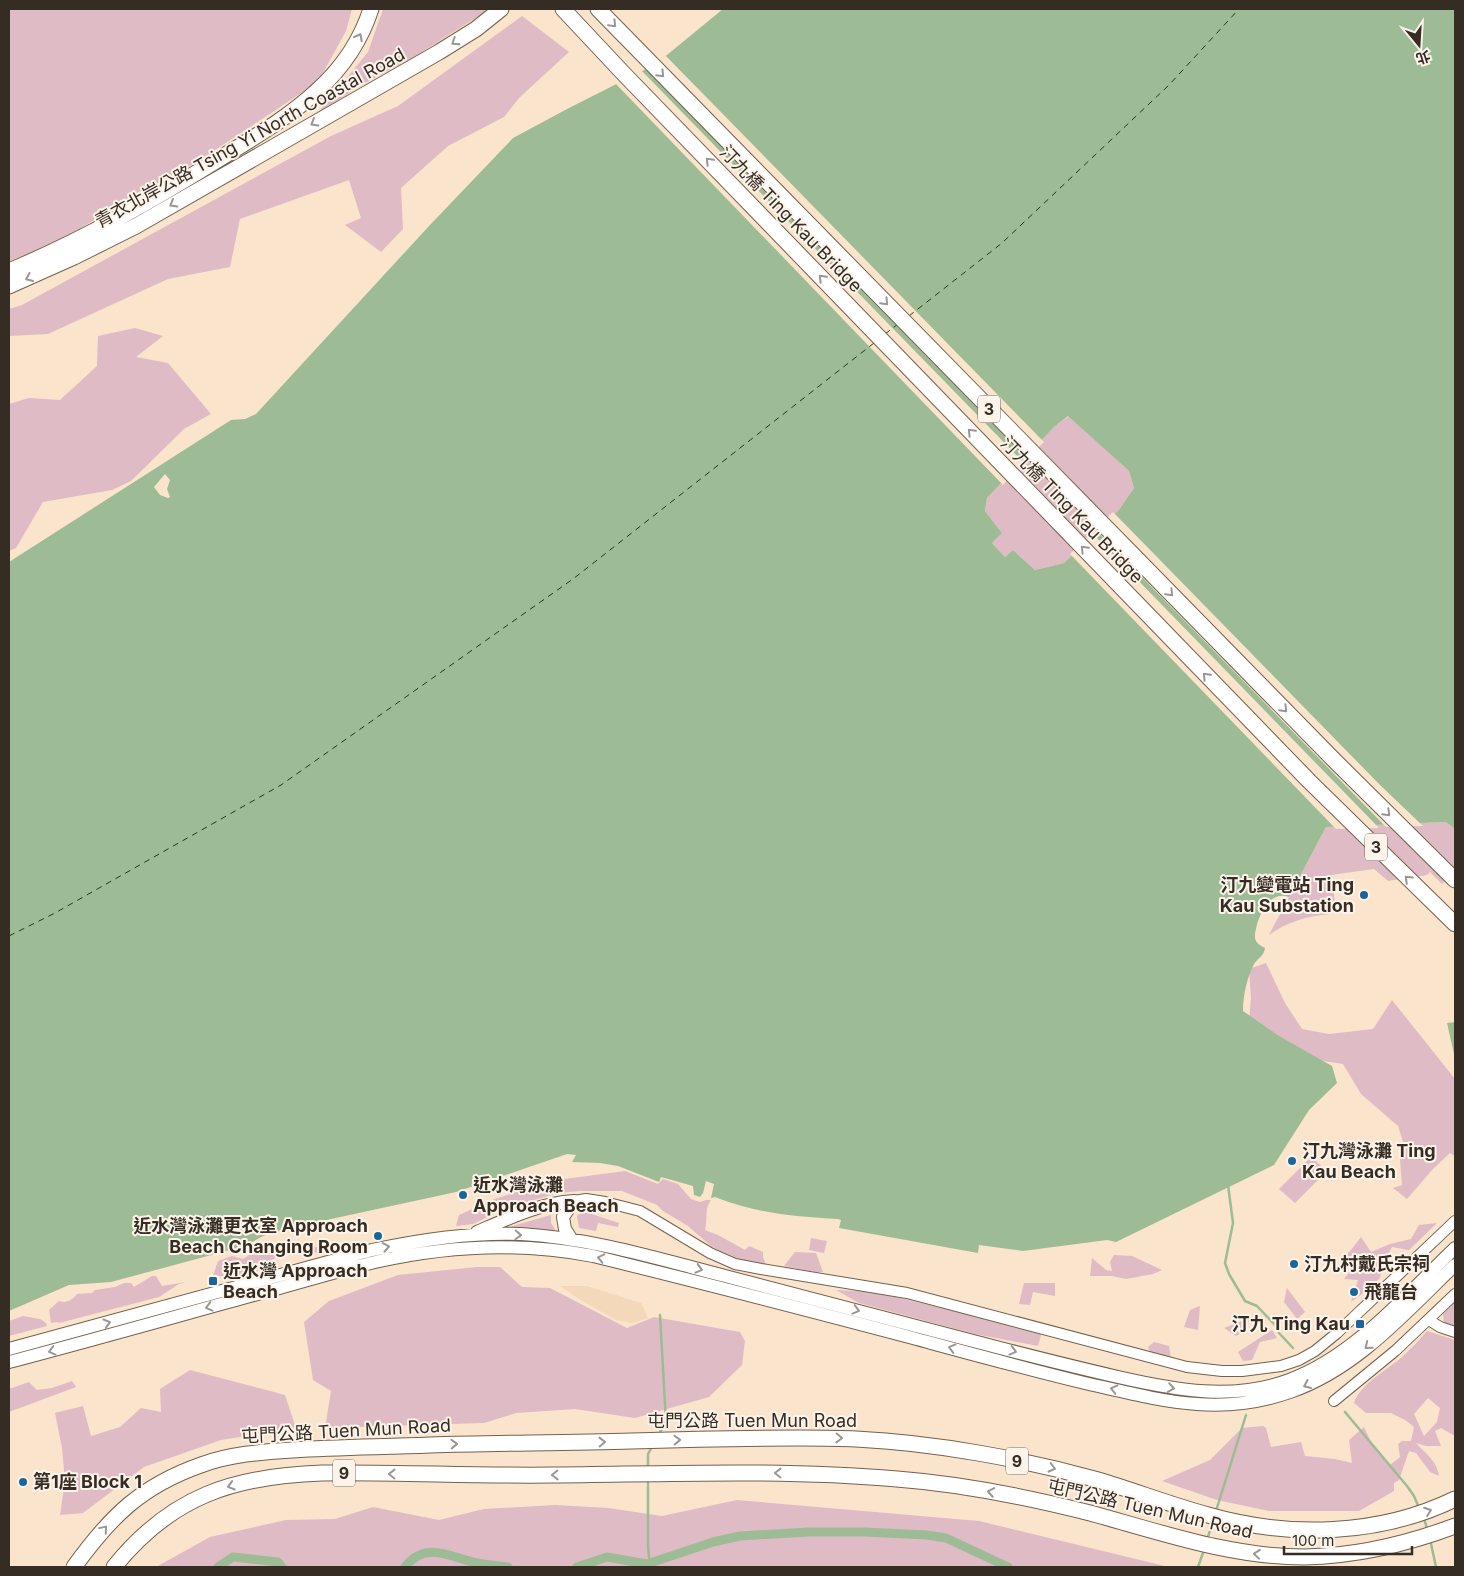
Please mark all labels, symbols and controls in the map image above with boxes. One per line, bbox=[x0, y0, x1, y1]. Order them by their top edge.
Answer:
one-way arrow bbox=[607, 18, 616, 27]
north arrow bbox=[1394, 20, 1444, 70]
one-way arrow bbox=[353, 33, 363, 42]
one-way arrow bbox=[451, 36, 461, 45]
street label: 青衣北岸公路 Tsing Yi North Coastal Road bbox=[91, 43, 408, 232]
text: 北 bbox=[1414, 48, 1432, 68]
one-way arrow bbox=[655, 68, 664, 77]
one-way arrow bbox=[311, 117, 320, 127]
street label: 汀九橋 Ting Kau Bridge bbox=[716, 141, 867, 296]
one-way arrow bbox=[706, 158, 715, 167]
one-way arrow bbox=[170, 198, 179, 208]
one-way arrow bbox=[25, 271, 34, 282]
one-way arrow bbox=[818, 274, 827, 283]
one-way arrow bbox=[879, 296, 888, 305]
road number: 3 bbox=[978, 396, 1000, 422]
one-way arrow bbox=[968, 429, 977, 438]
street label: 汀九橋 Ting Kau Bridge bbox=[997, 432, 1148, 587]
one-way arrow bbox=[1081, 546, 1090, 555]
one-way arrow bbox=[1164, 587, 1173, 596]
one-way arrow bbox=[1203, 672, 1212, 681]
one-way arrow bbox=[1278, 703, 1287, 712]
one-way arrow bbox=[1381, 807, 1390, 816]
road number: 3 bbox=[1365, 834, 1387, 860]
place label: 汀九變電站 Ting Kau Substation bbox=[1220, 874, 1354, 916]
one-way arrow bbox=[1405, 876, 1414, 885]
marker: 汀九變電站 Ting Kau Substation bbox=[1358, 889, 1370, 901]
place label: 汀九灣泳灘 Ting Kau Beach bbox=[1302, 1140, 1436, 1182]
marker: 汀九灣泳灘 Ting Kau Beach bbox=[1286, 1155, 1298, 1167]
place label: 近水灣泳灘 Approach Beach bbox=[473, 1174, 619, 1216]
marker: 近水灣泳灘 Approach Beach bbox=[457, 1189, 469, 1201]
place label: 近水灣泳灘更衣室 Approach Beach Changing Room bbox=[133, 1215, 368, 1257]
one-way arrow bbox=[515, 1229, 523, 1240]
marker: 近水灣泳灘更衣室 Approach Beach Changing Room bbox=[372, 1230, 384, 1242]
one-way arrow bbox=[382, 1242, 391, 1253]
one-way arrow bbox=[597, 1253, 606, 1264]
place label: 汀九村戴氏宗祠 bbox=[1304, 1253, 1430, 1274]
marker: 汀九村戴氏宗祠 bbox=[1288, 1258, 1300, 1270]
place label: 近水灣 Approach Beach bbox=[223, 1260, 368, 1302]
one-way arrow bbox=[694, 1263, 703, 1274]
marker: 近水灣 Approach Beach bbox=[207, 1275, 219, 1287]
place label: 飛龍台 bbox=[1364, 1281, 1418, 1302]
marker: 飛龍台 bbox=[1348, 1286, 1360, 1298]
one-way arrow bbox=[205, 1302, 213, 1312]
one-way arrow bbox=[851, 1304, 860, 1315]
place label: 汀九 Ting Kau bbox=[1231, 1313, 1350, 1334]
marker: 汀九 Ting Kau bbox=[1354, 1318, 1366, 1330]
one-way arrow bbox=[102, 1319, 110, 1329]
one-way arrow bbox=[1364, 1341, 1373, 1350]
one-way arrow bbox=[949, 1344, 957, 1354]
one-way arrow bbox=[48, 1345, 56, 1356]
one-way arrow bbox=[1008, 1346, 1017, 1356]
one-way arrow bbox=[1303, 1379, 1312, 1389]
one-way arrow bbox=[1167, 1383, 1176, 1393]
one-way arrow bbox=[1110, 1384, 1119, 1395]
street label: 屯門公路 Tuen Mun Road bbox=[647, 1410, 857, 1431]
street label: 屯門公路 Tuen Mun Road bbox=[240, 1415, 451, 1446]
one-way arrow bbox=[836, 1433, 843, 1443]
one-way arrow bbox=[673, 1434, 681, 1445]
one-way arrow bbox=[599, 1436, 607, 1447]
one-way arrow bbox=[450, 1439, 458, 1450]
road number: 9 bbox=[1006, 1448, 1028, 1474]
road number: 9 bbox=[333, 1460, 355, 1486]
one-way arrow bbox=[1047, 1462, 1056, 1473]
one-way arrow bbox=[773, 1468, 781, 1478]
one-way arrow bbox=[388, 1469, 396, 1479]
one-way arrow bbox=[550, 1470, 558, 1480]
place label: 第1座 Block 1 bbox=[33, 1471, 142, 1492]
street label: 屯門公路 Tuen Mun Road bbox=[1045, 1475, 1255, 1542]
marker: 第1座 Block 1 bbox=[17, 1476, 29, 1488]
one-way arrow bbox=[227, 1480, 235, 1490]
one-way arrow bbox=[987, 1487, 996, 1498]
one-way arrow bbox=[1423, 1507, 1431, 1517]
scale bar bbox=[1284, 1524, 1412, 1556]
one-way arrow bbox=[98, 1525, 107, 1534]
text: 100 m bbox=[1292, 1531, 1334, 1550]
one-way arrow bbox=[1253, 1548, 1261, 1559]

